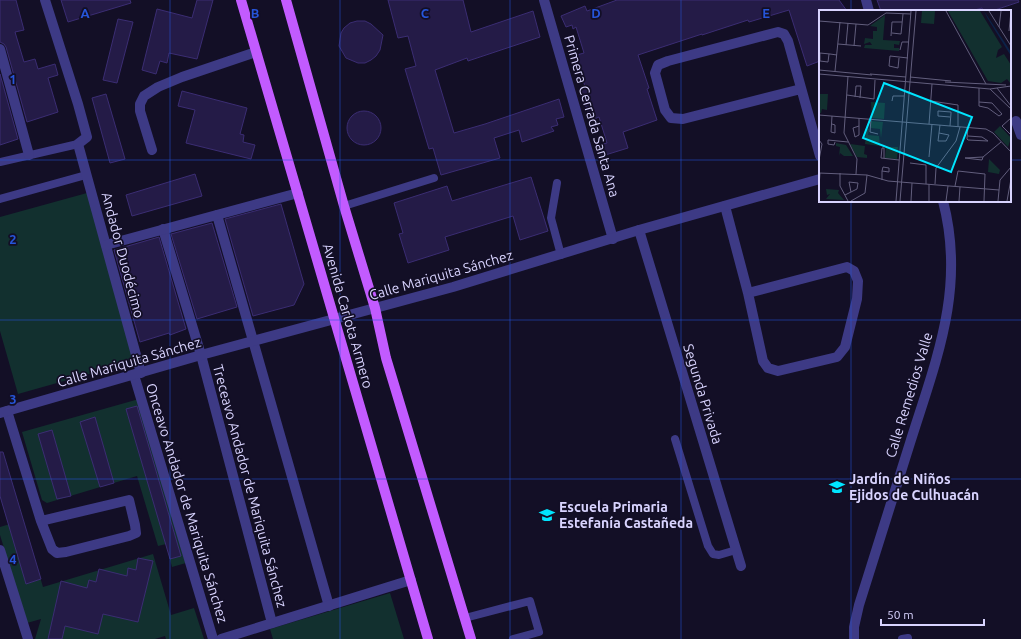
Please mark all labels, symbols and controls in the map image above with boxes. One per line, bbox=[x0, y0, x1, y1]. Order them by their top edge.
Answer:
text: A bbox=[80, 6, 90, 20]
text: B bbox=[251, 6, 260, 20]
text: C bbox=[421, 6, 430, 20]
text: D bbox=[591, 6, 601, 20]
text: E bbox=[762, 6, 770, 20]
inset map bbox=[819, 10, 1011, 202]
street label: Primera Cerrada Santa Ana bbox=[561, 33, 623, 199]
text: 1 bbox=[9, 72, 17, 86]
street label: Andador Duodécimo bbox=[99, 190, 147, 320]
text: 2 bbox=[9, 232, 17, 246]
street label: Avenida Carlota Armero bbox=[320, 242, 376, 390]
street label: Calle Mariquita Sánchez bbox=[367, 247, 515, 303]
street label: Calle Remedios Valle bbox=[882, 330, 936, 460]
street label: Calle Mariquita Sánchez bbox=[55, 334, 203, 390]
street label: Segunda Privada bbox=[680, 342, 726, 446]
street label: Treceavo Andador de Mariquita Sánchez bbox=[210, 363, 290, 609]
street label: Onceavo Andador de Mariquita Sánchez bbox=[143, 381, 231, 625]
text: 3 bbox=[9, 392, 17, 406]
place label: Jardín de Niños Ejidos de Culhuacán bbox=[849, 471, 979, 503]
school or university icon: Jardín de Niños Ejidos de Culhuacán bbox=[828, 478, 846, 496]
place label: Escuela Primaria Estefanía Castañeda bbox=[559, 499, 693, 531]
school or university icon: Escuela Primaria Estefanía Castañeda bbox=[538, 506, 556, 524]
text: 4 bbox=[9, 552, 17, 566]
scale bar bbox=[881, 601, 984, 627]
text: 50 m bbox=[887, 608, 914, 621]

